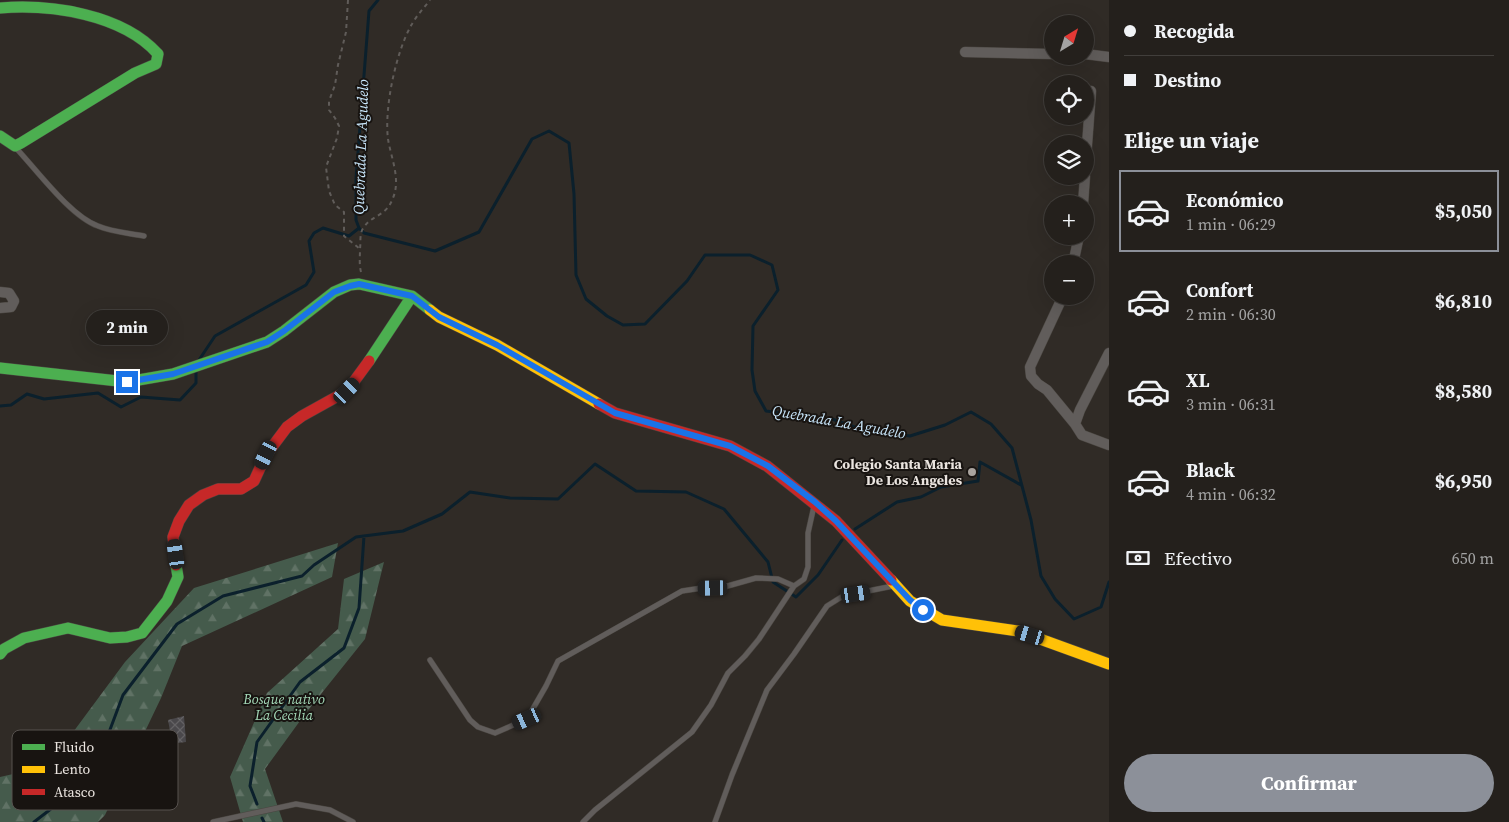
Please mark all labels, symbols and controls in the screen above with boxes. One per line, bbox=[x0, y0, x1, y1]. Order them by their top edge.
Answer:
north arrow bbox=[1044, 15, 1094, 65]
map controls bbox=[1044, 15, 1094, 305]
text: Recogida bbox=[1154, 18, 1234, 44]
text: Destino bbox=[1154, 67, 1221, 93]
button: locate bbox=[1044, 75, 1094, 125]
water label: Quebrada La Agudelo bbox=[348, 79, 373, 215]
text: Elige un viaje bbox=[1124, 125, 1259, 155]
button: layers bbox=[1044, 135, 1094, 185]
text: Económico bbox=[1186, 187, 1284, 213]
icon: car bbox=[1126, 189, 1171, 234]
button: + bbox=[1044, 195, 1094, 245]
text: $5,050 bbox=[1435, 198, 1492, 224]
text: 1 min · 06:29 bbox=[1186, 213, 1276, 235]
button: − bbox=[1044, 255, 1094, 305]
text: Confort bbox=[1186, 277, 1253, 303]
icon: car bbox=[1126, 279, 1171, 324]
text: $6,810 bbox=[1435, 288, 1492, 314]
text: 2 min · 06:30 bbox=[1186, 303, 1276, 325]
callout: 2 min bbox=[86, 310, 168, 344]
text: 2 min bbox=[106, 316, 148, 338]
text: XL bbox=[1186, 367, 1209, 393]
icon: car bbox=[1126, 369, 1171, 414]
route end bbox=[116, 371, 138, 393]
car bbox=[331, 375, 362, 407]
text: $8,580 bbox=[1435, 378, 1492, 404]
text: 3 min · 06:31 bbox=[1186, 393, 1276, 415]
water label: Quebrada La Agudelo bbox=[771, 399, 908, 444]
car bbox=[252, 438, 279, 472]
place label: Colegio Santa Maria De Los Angeles bbox=[834, 454, 963, 490]
text: Black bbox=[1186, 457, 1235, 483]
icon: car bbox=[1126, 459, 1171, 504]
marker: Colegio Santa Maria De Los Angeles bbox=[966, 466, 978, 478]
text: $6,950 bbox=[1435, 468, 1492, 494]
text: 4 min · 06:32 bbox=[1186, 483, 1276, 505]
car bbox=[166, 538, 185, 570]
icon: cash bbox=[1124, 544, 1152, 572]
text: Efectivo bbox=[1164, 545, 1232, 571]
text: 650 m bbox=[1452, 547, 1494, 569]
car bbox=[697, 580, 728, 596]
car bbox=[840, 584, 871, 604]
route start bbox=[912, 599, 934, 621]
car bbox=[1013, 623, 1046, 647]
park label: Bosque nativo La Cecilia bbox=[242, 689, 325, 725]
car bbox=[510, 706, 543, 732]
legend bbox=[12, 730, 178, 810]
text: Fluido bbox=[54, 737, 94, 757]
button: Confirmar bbox=[1124, 754, 1494, 812]
text: Lento bbox=[54, 759, 90, 779]
text: Atasco bbox=[54, 782, 96, 802]

